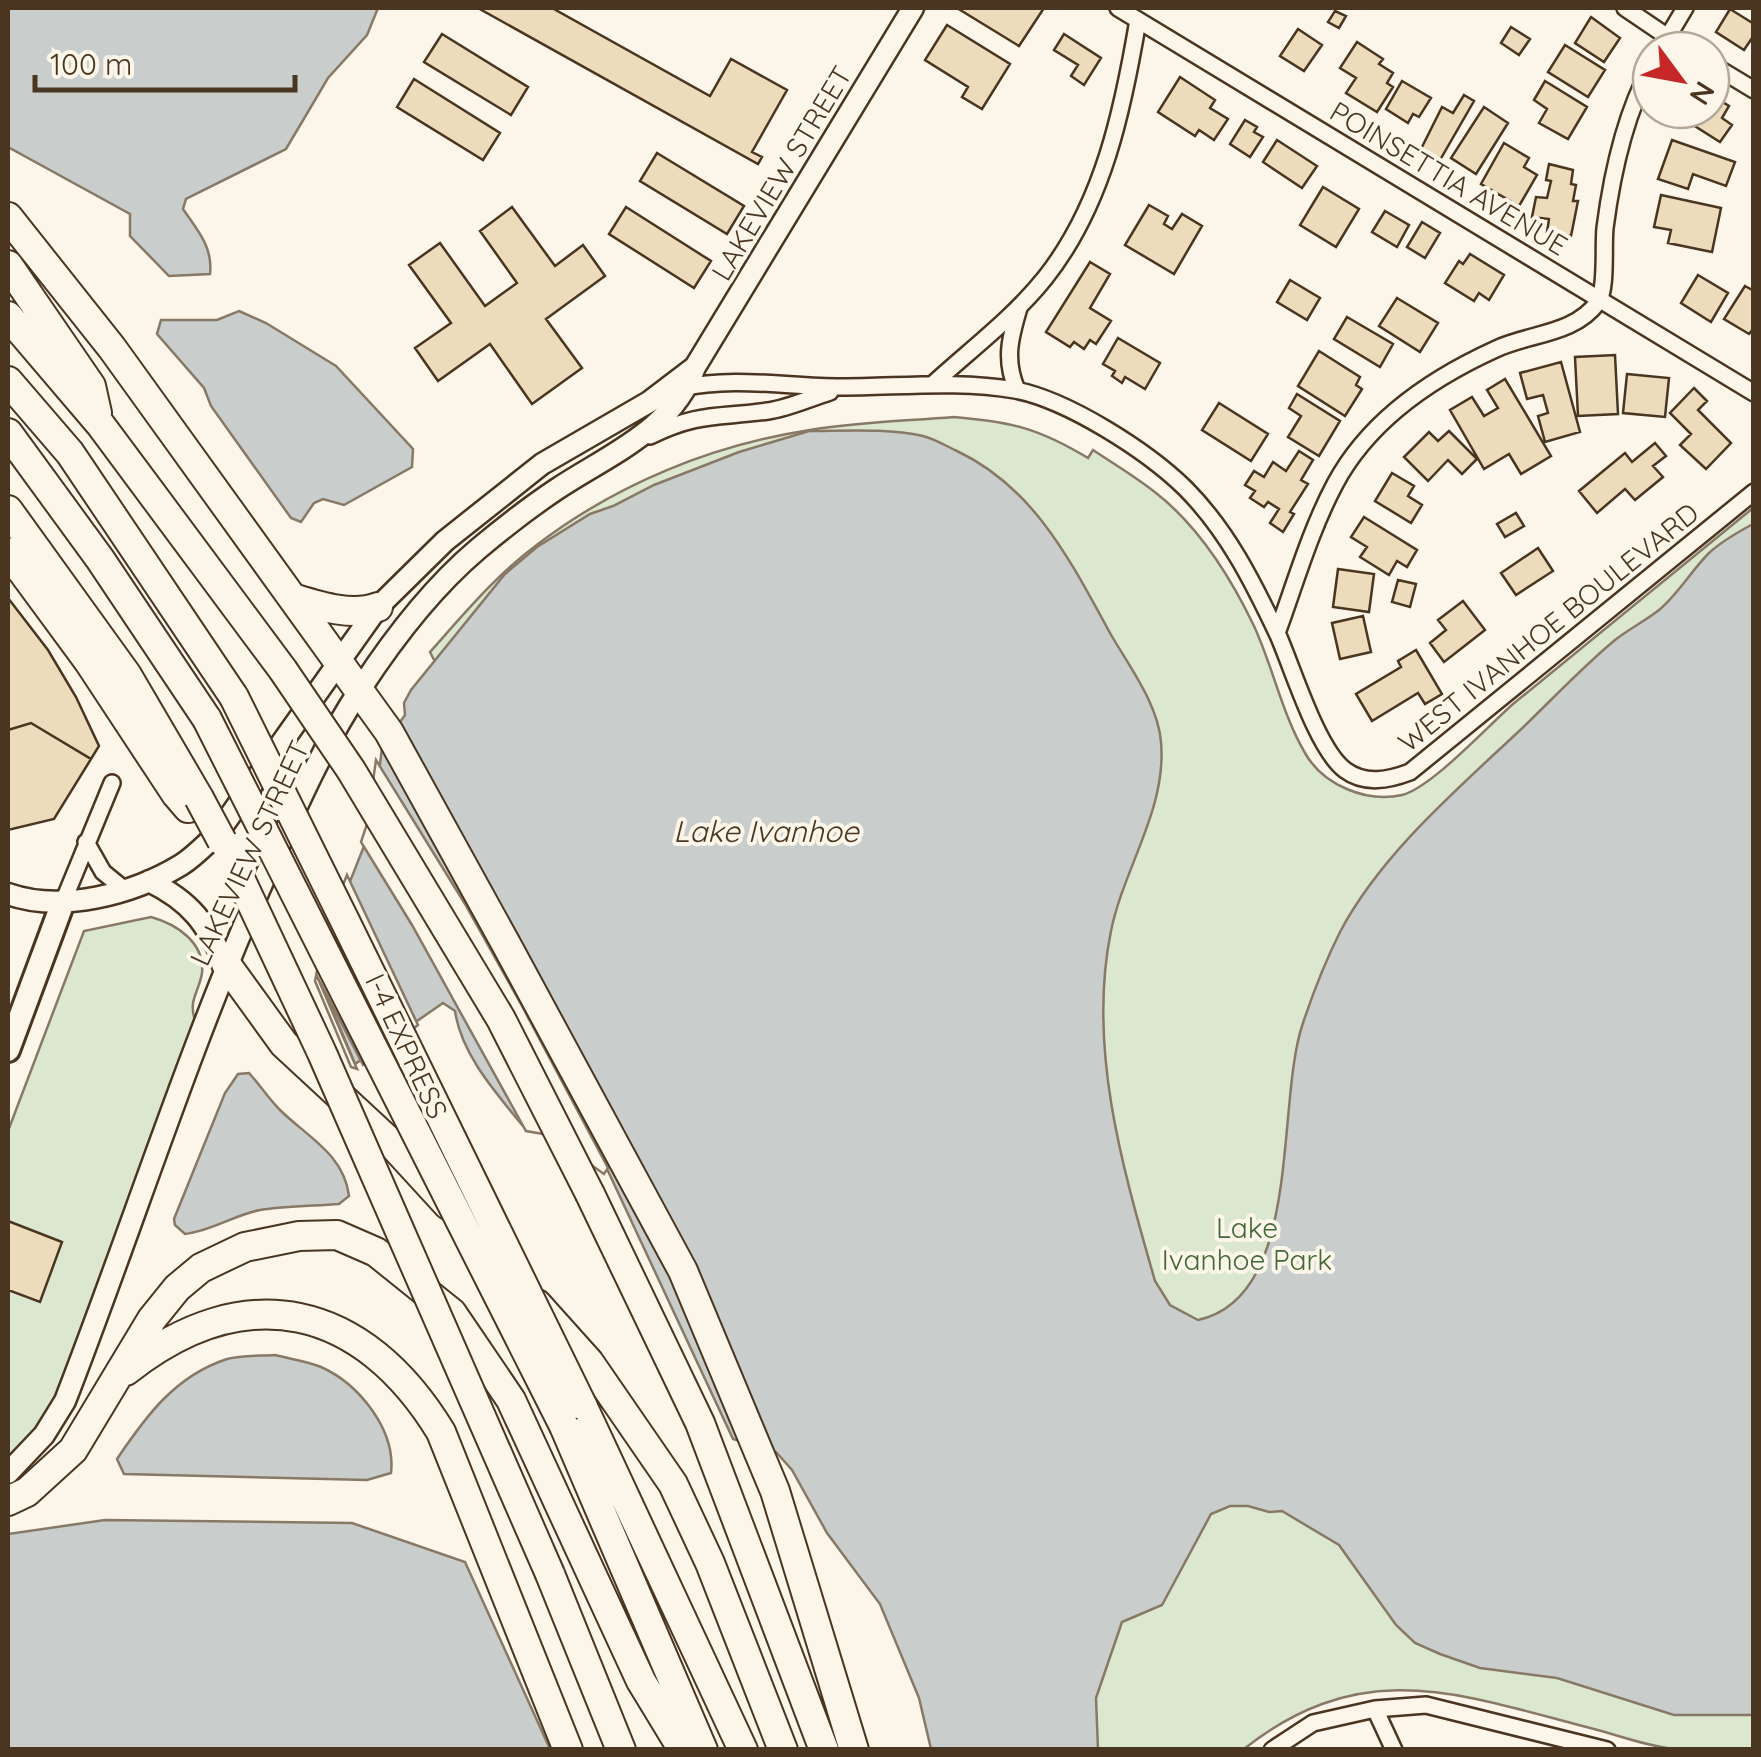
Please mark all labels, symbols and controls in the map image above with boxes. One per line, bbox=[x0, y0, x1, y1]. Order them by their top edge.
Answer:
scale bar bbox=[35, 30, 295, 92]
north arrow bbox=[1631, 30, 1731, 130]
text: 100 m bbox=[50, 45, 132, 83]
street label: LAKEVIEW STREET bbox=[703, 59, 859, 287]
text: N bbox=[1682, 76, 1723, 112]
street label: POINSETTIA AVENUE bbox=[1324, 93, 1574, 263]
street label: WEST IVANHOE BOULEVARD bbox=[1391, 495, 1705, 759]
street label: LAKEVIEW STREET bbox=[182, 735, 316, 971]
water label: Lake Ivanhoe bbox=[673, 812, 860, 850]
street label: I-4 EXPRESS bbox=[358, 968, 456, 1124]
park label: Lake Ivanhoe Park bbox=[1162, 1210, 1332, 1277]

